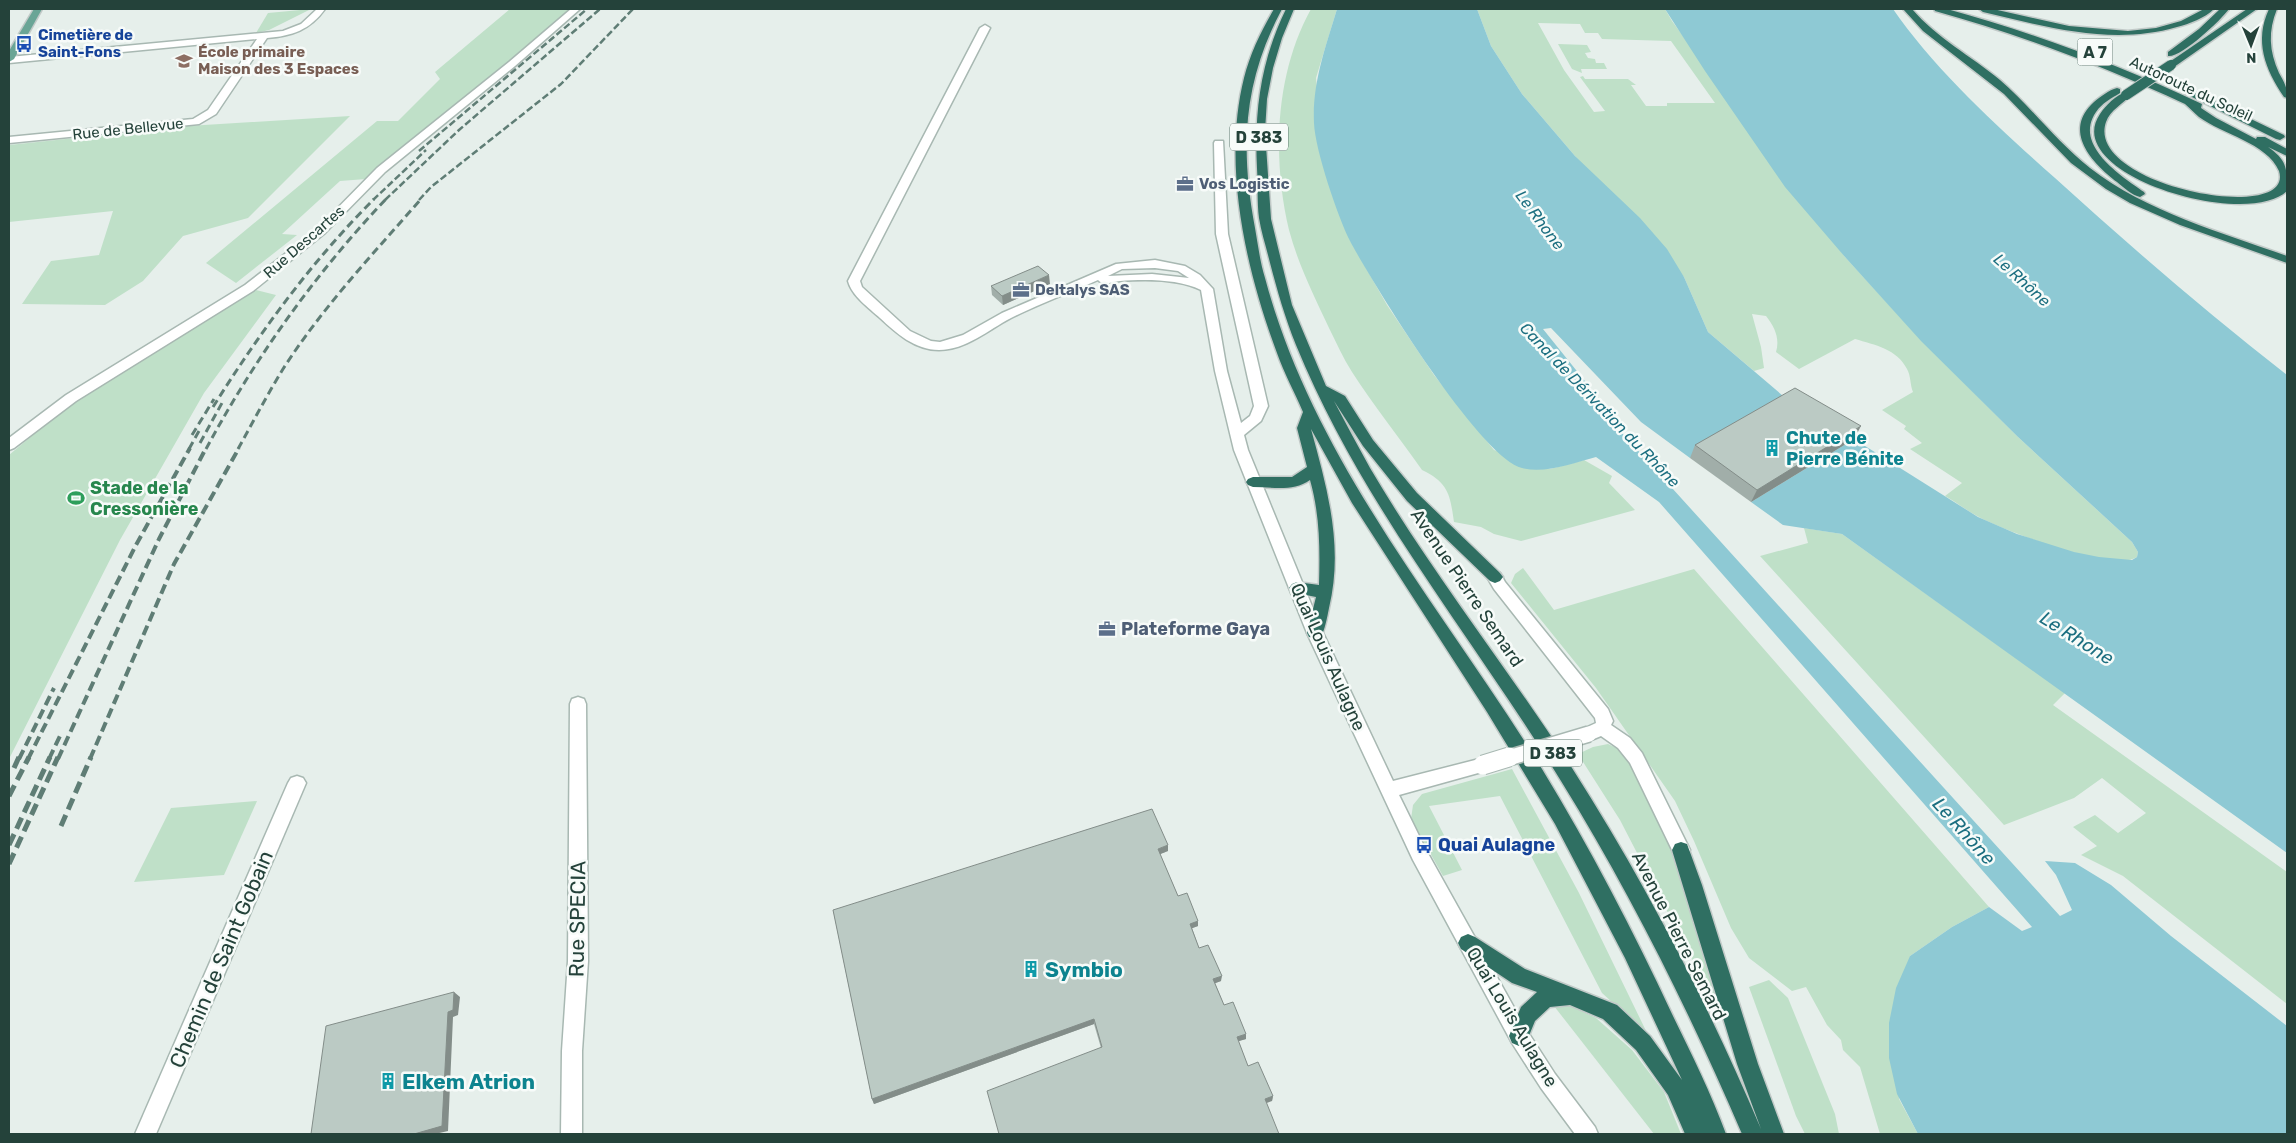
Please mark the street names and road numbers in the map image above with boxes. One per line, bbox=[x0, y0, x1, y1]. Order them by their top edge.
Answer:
road number: A 7 bbox=[2078, 38, 2112, 66]
street label: Autoroute du Soleil bbox=[2127, 53, 2255, 125]
street label: Rue de Bellevue bbox=[72, 114, 184, 144]
road number: D 383 bbox=[1230, 124, 1288, 150]
street label: Rue Descartes bbox=[260, 202, 348, 282]
street label: Avenue Pierre Semard bbox=[1406, 505, 1528, 671]
street label: Quai Louis Aulagne bbox=[1286, 580, 1370, 734]
road number: D 383 bbox=[1524, 740, 1582, 766]
street label: Chemin de Saint Gobain bbox=[164, 847, 278, 1071]
street label: Avenue Pierre Semard bbox=[1627, 848, 1731, 1024]
street label: Rue SPECIA bbox=[563, 861, 591, 977]
street label: Quai Louis Aulagne bbox=[1462, 943, 1562, 1091]

